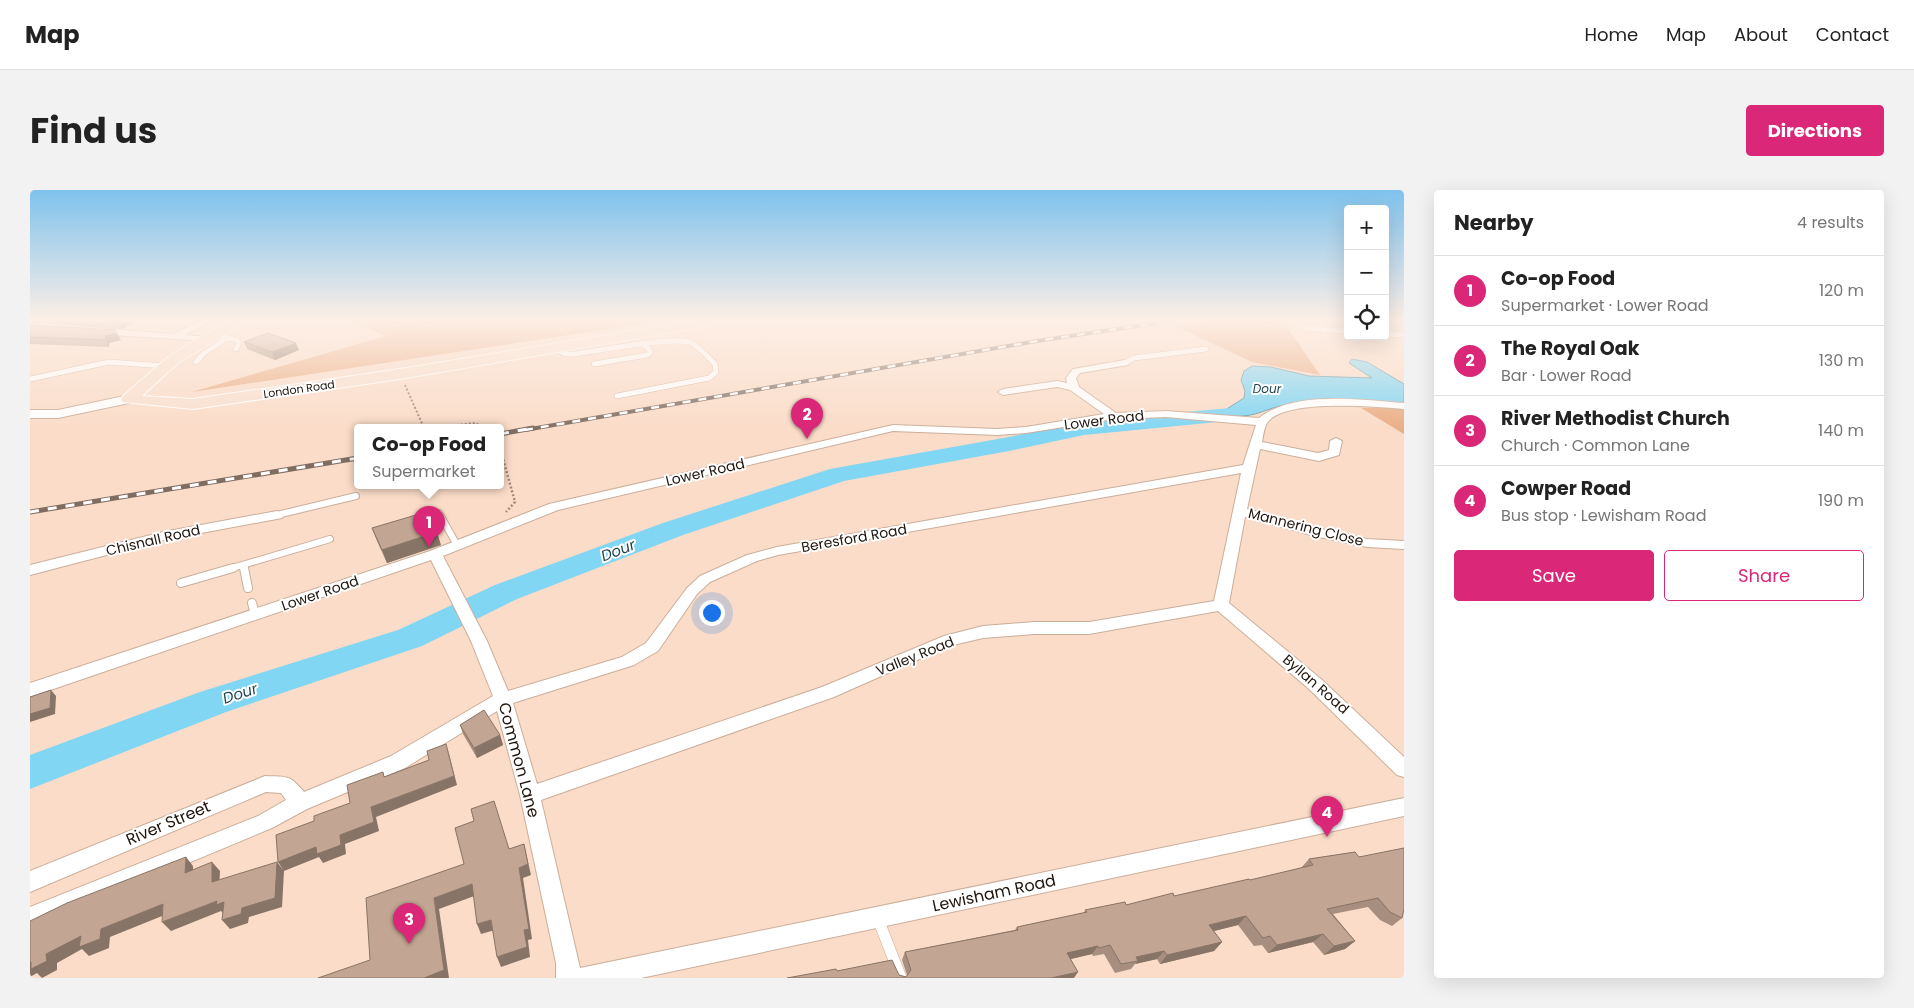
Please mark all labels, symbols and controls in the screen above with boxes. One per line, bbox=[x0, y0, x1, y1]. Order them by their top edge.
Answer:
text: Map bbox=[25, 18, 80, 51]
text: Home bbox=[1584, 22, 1638, 47]
text: Map bbox=[1666, 22, 1706, 47]
text: About bbox=[1734, 22, 1788, 47]
text: Contact bbox=[1816, 22, 1889, 47]
button: Directions bbox=[1746, 105, 1884, 156]
text: Find us bbox=[30, 106, 157, 155]
map controls bbox=[1344, 205, 1389, 340]
button: + bbox=[1344, 205, 1389, 250]
text: Nearby bbox=[1454, 208, 1534, 237]
text: 4 results bbox=[1797, 211, 1864, 234]
button: − bbox=[1344, 250, 1389, 295]
text: Co-op Food bbox=[1501, 265, 1615, 292]
text: 1 bbox=[1467, 279, 1473, 302]
text: 120 m bbox=[1819, 279, 1864, 302]
text: Supermarket · Lower Road bbox=[1501, 294, 1709, 317]
button: locate bbox=[1344, 295, 1389, 340]
text: The Royal Oak bbox=[1501, 335, 1639, 362]
text: 2 bbox=[1465, 349, 1475, 372]
text: 130 m bbox=[1819, 349, 1864, 372]
text: Bar · Lower Road bbox=[1501, 364, 1632, 387]
street label: London Road bbox=[262, 376, 336, 402]
water label: Dour bbox=[1253, 380, 1282, 397]
pin: 2 bbox=[791, 398, 823, 439]
street label: Lower Road bbox=[1063, 405, 1145, 435]
text: River Methodist Church bbox=[1501, 405, 1730, 432]
text: 3 bbox=[1465, 419, 1475, 442]
text: 140 m bbox=[1818, 419, 1864, 442]
popup bbox=[354, 424, 504, 489]
text: Co-op Food bbox=[372, 431, 486, 458]
text: Church · Common Lane bbox=[1501, 434, 1690, 457]
street label: Lower Road bbox=[664, 453, 746, 491]
text: Supermarket bbox=[372, 460, 476, 483]
text: Cowper Road bbox=[1501, 475, 1631, 502]
text: 4 bbox=[1465, 489, 1475, 512]
text: 190 m bbox=[1818, 489, 1864, 512]
street label: Mannering Close bbox=[1246, 503, 1366, 551]
text: Bus stop · Lewisham Road bbox=[1501, 504, 1707, 527]
pin: 1 bbox=[413, 506, 445, 547]
street label: Chisnall Road bbox=[104, 519, 202, 561]
street label: Beresford Road bbox=[800, 519, 908, 557]
water label: Dour bbox=[598, 534, 639, 566]
button: Save bbox=[1454, 550, 1654, 601]
button: Share bbox=[1664, 550, 1864, 601]
street label: Lower Road bbox=[279, 570, 361, 616]
your location bbox=[699, 600, 725, 626]
street label: Valley Road bbox=[873, 631, 957, 681]
street label: Byllan Road bbox=[1279, 650, 1353, 718]
water label: Dour bbox=[220, 677, 260, 708]
street label: Common Lane bbox=[493, 700, 545, 820]
street label: River Street bbox=[122, 795, 214, 851]
pin: 4 bbox=[1311, 796, 1343, 837]
street label: Lewisham Road bbox=[930, 869, 1058, 917]
pin: 3 bbox=[393, 903, 425, 944]

